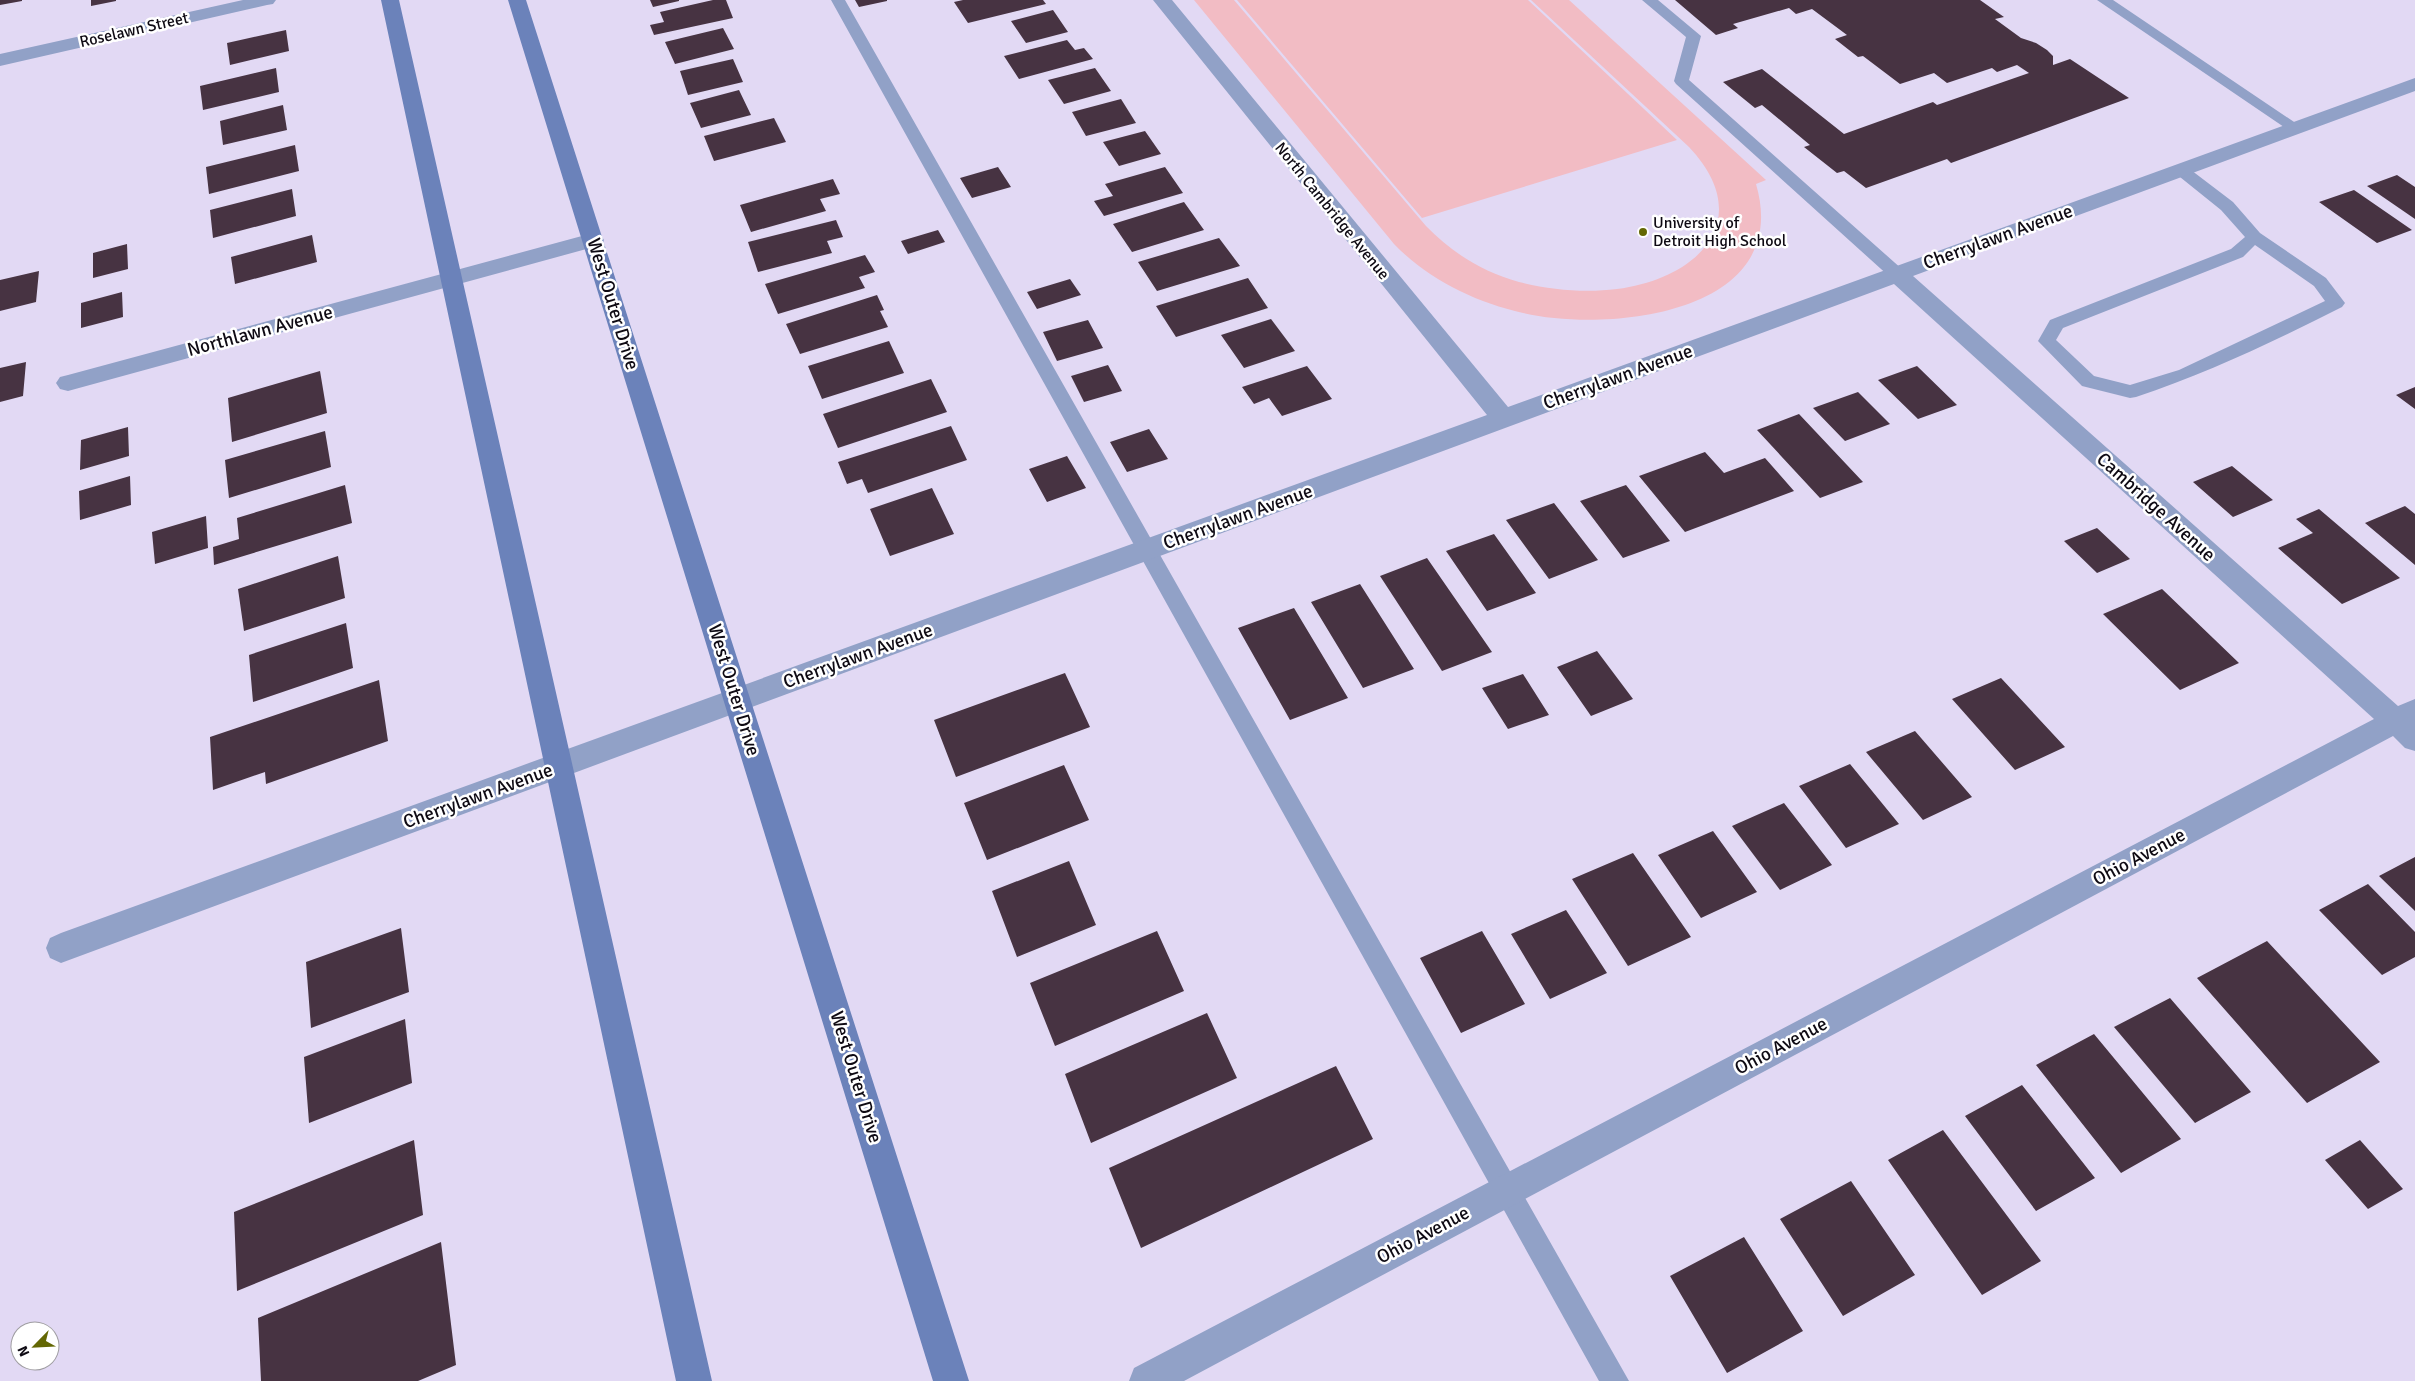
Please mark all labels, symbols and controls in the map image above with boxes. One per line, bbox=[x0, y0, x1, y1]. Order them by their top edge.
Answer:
street label: Roselawn Street bbox=[78, 8, 191, 52]
street label: North Cambridge Avenue bbox=[1270, 138, 1394, 284]
street label: Cherrylawn Avenue bbox=[1920, 199, 2076, 275]
place label: University of Detroit High School bbox=[1653, 213, 1787, 251]
marker: University of Detroit High School bbox=[1637, 226, 1649, 238]
street label: West Outer Drive bbox=[582, 235, 644, 373]
street label: Northlawn Avenue bbox=[184, 300, 336, 362]
street label: Cherrylawn Avenue bbox=[1540, 339, 1696, 415]
street label: Cambridge Avenue bbox=[2092, 447, 2220, 567]
street label: Cherrylawn Avenue bbox=[1160, 479, 1316, 555]
street label: Cherrylawn Avenue bbox=[780, 618, 936, 694]
street label: West Outer Drive bbox=[703, 621, 765, 759]
street label: Cherrylawn Avenue bbox=[400, 758, 556, 834]
street label: Ohio Avenue bbox=[2089, 823, 2189, 891]
street label: West Outer Drive bbox=[825, 1008, 887, 1146]
street label: Ohio Avenue bbox=[1731, 1012, 1831, 1080]
street label: Ohio Avenue bbox=[1373, 1201, 1473, 1269]
north arrow bbox=[10, 1321, 60, 1371]
text: N bbox=[14, 1343, 33, 1359]

